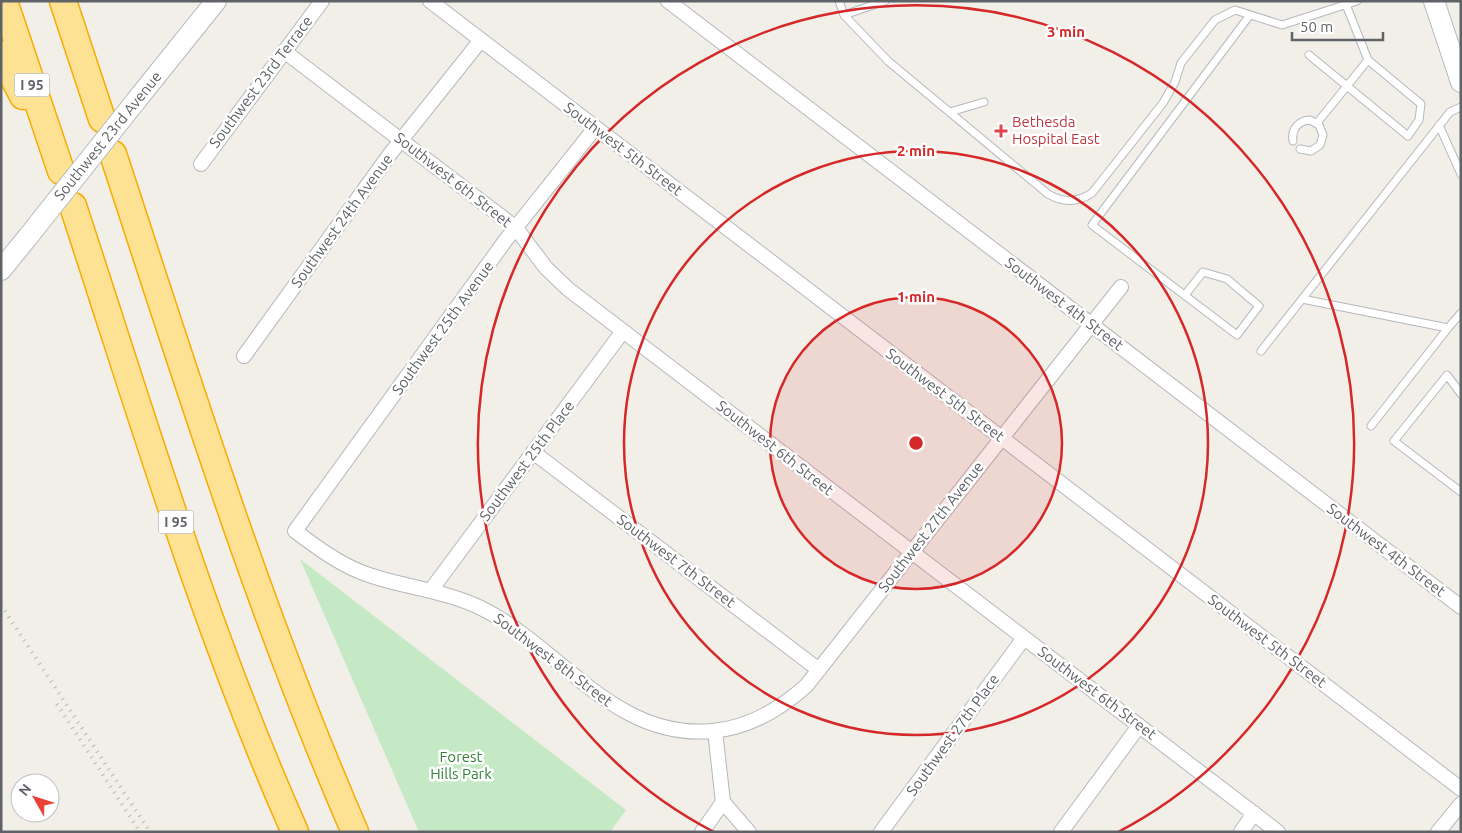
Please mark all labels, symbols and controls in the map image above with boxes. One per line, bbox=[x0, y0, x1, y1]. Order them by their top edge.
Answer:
scale bar bbox=[1292, 10, 1383, 42]
street label: Southwest 23rd Terrace bbox=[206, 13, 316, 151]
text: 50 m bbox=[1300, 18, 1333, 35]
text: 3 min bbox=[1047, 23, 1085, 40]
street label: Southwest 23rd Avenue bbox=[50, 68, 165, 203]
road number: I 95 bbox=[15, 74, 50, 96]
street label: Southwest 5th Street bbox=[561, 99, 686, 199]
place label: Bethesda Hospital East bbox=[1012, 113, 1100, 147]
marker: Bethesda Hospital East bbox=[994, 124, 1008, 138]
street label: Southwest 6th Street bbox=[391, 129, 515, 231]
text: 2 min bbox=[897, 142, 935, 159]
street label: Southwest 24th Avenue bbox=[287, 151, 396, 291]
street label: Southwest 4th Street bbox=[1002, 254, 1127, 354]
street label: Southwest 25th Avenue bbox=[388, 258, 497, 398]
text: 1 min bbox=[897, 288, 935, 305]
street label: Southwest 5th Street bbox=[883, 345, 1008, 445]
street label: Southwest 25th Place bbox=[476, 397, 577, 524]
street label: Southwest 6th Street bbox=[713, 397, 837, 499]
centre of rings bbox=[907, 434, 925, 452]
street label: Southwest 27th Avenue bbox=[874, 458, 987, 595]
street label: Southwest 4th Street bbox=[1324, 500, 1449, 600]
road number: I 95 bbox=[158, 511, 194, 534]
street label: Southwest 7th Street bbox=[614, 511, 739, 611]
street label: Southwest 5th Street bbox=[1205, 591, 1330, 691]
street label: Southwest 8th Street bbox=[491, 610, 616, 710]
street label: Southwest 6th Street bbox=[1035, 643, 1160, 743]
street label: Southwest 27th Place bbox=[903, 671, 1002, 799]
park label: Forest Hills Park bbox=[430, 748, 492, 782]
north arrow bbox=[10, 773, 60, 823]
text: N bbox=[15, 781, 34, 799]

